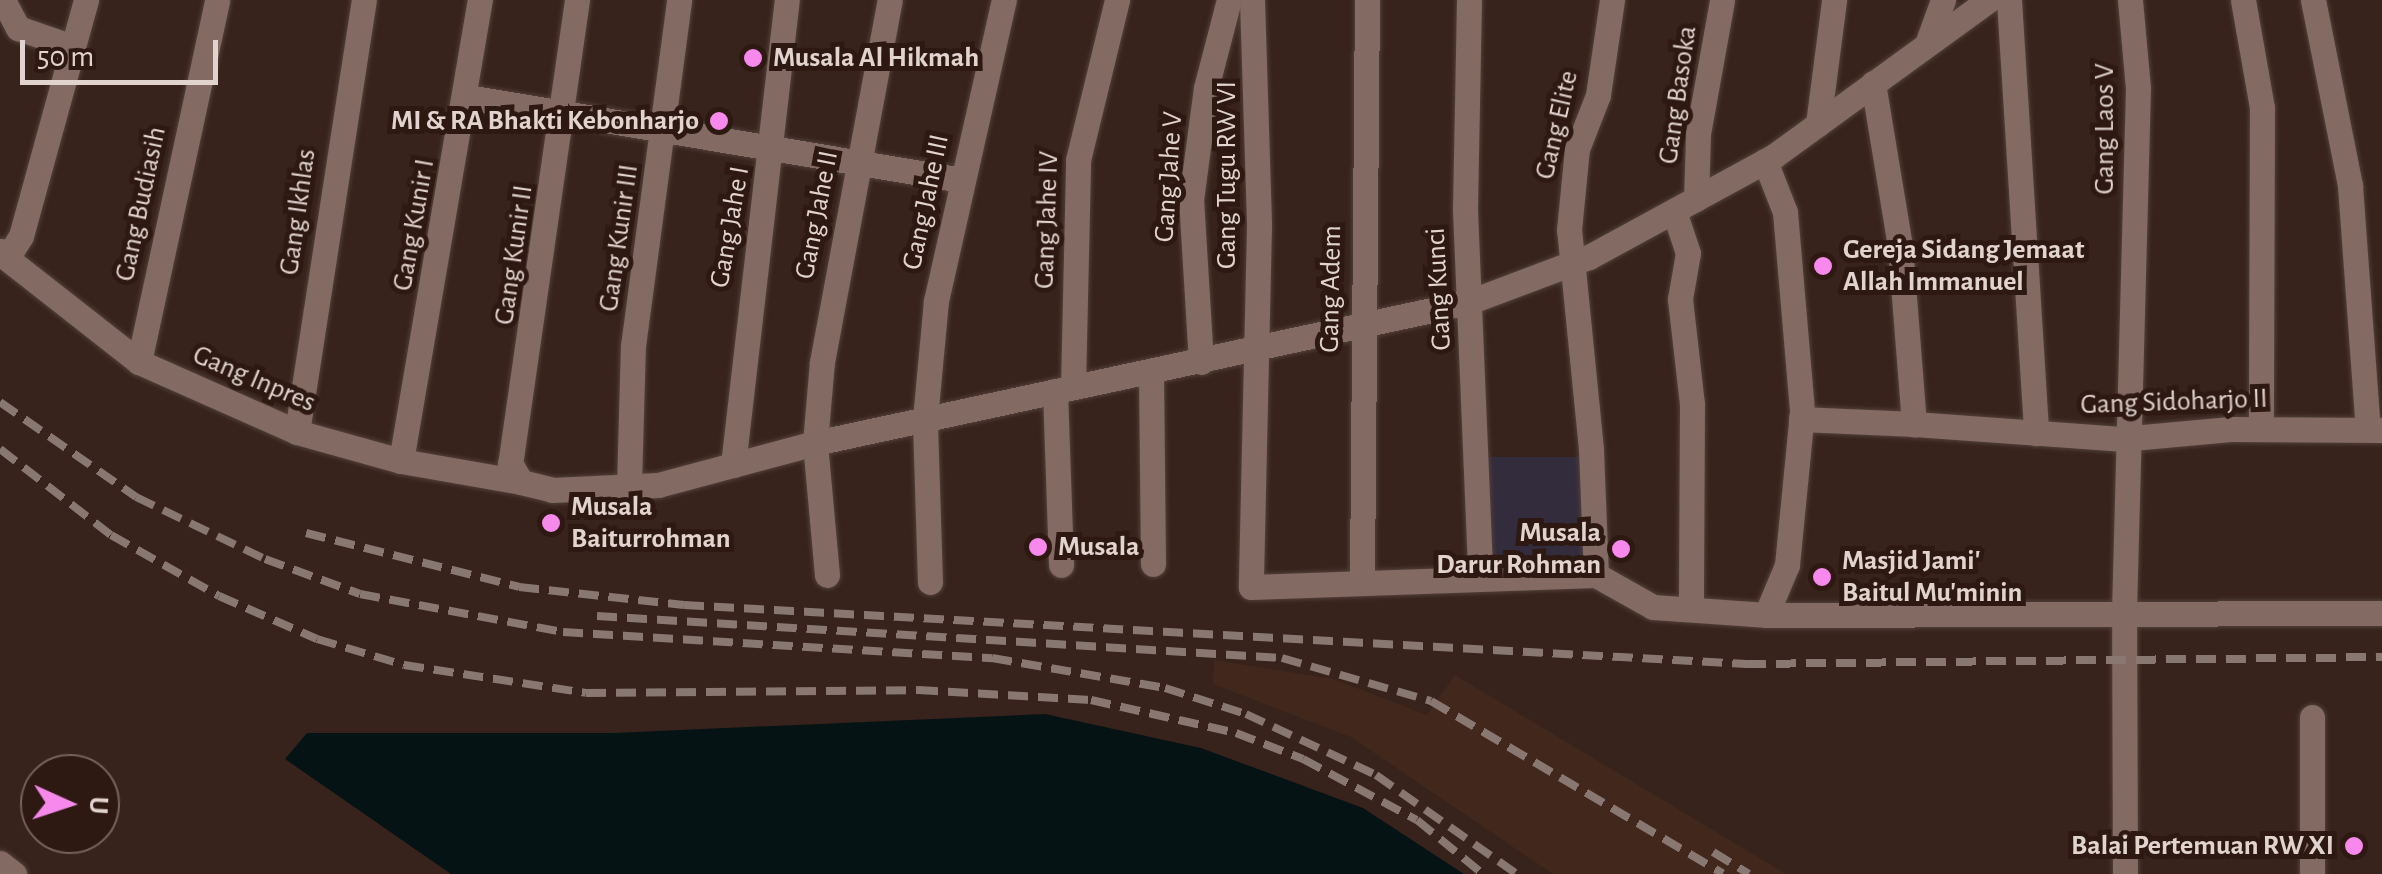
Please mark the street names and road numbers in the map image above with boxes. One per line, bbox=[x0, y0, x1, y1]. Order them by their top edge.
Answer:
street label: Gang Basoka bbox=[1652, 24, 1704, 166]
street label: Gang Laos V bbox=[2088, 64, 2122, 194]
street label: Gang Elite bbox=[1528, 67, 1586, 183]
street label: Gang Tugu RW VI bbox=[1210, 81, 1244, 269]
street label: Gang Jahe V bbox=[1148, 111, 1190, 243]
street label: Gang Budiasih bbox=[108, 124, 174, 284]
street label: Gang Jahe III bbox=[895, 131, 957, 273]
street label: Gang Ikhlas bbox=[273, 147, 323, 277]
street label: Gang Jahe II bbox=[788, 148, 846, 282]
street label: Gang Jahe IV bbox=[1028, 151, 1066, 289]
street label: Gang Kunir I bbox=[386, 157, 442, 293]
street label: Gang Kunir III bbox=[592, 162, 646, 314]
street label: Gang Jahe I bbox=[703, 164, 757, 290]
street label: Gang Kunir II bbox=[488, 183, 540, 327]
street label: Gang Adem bbox=[1313, 225, 1349, 353]
street label: Gang Kunci bbox=[1419, 227, 1459, 351]
street label: Gang Inpres bbox=[188, 338, 320, 420]
street label: Gang Sidoharjo II bbox=[2080, 382, 2268, 422]

